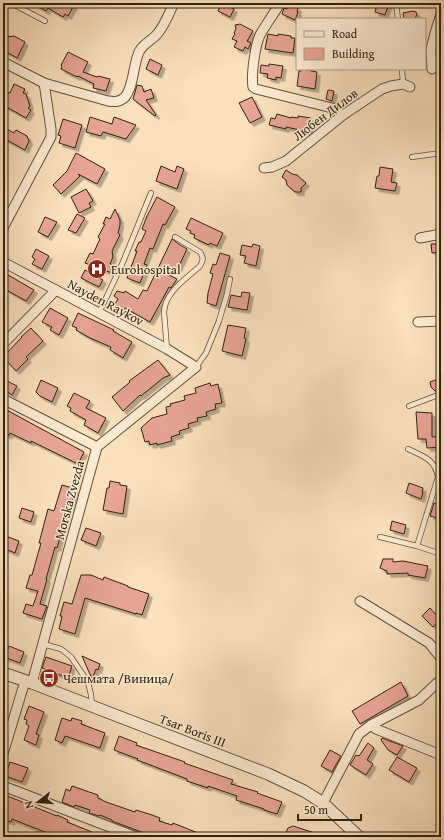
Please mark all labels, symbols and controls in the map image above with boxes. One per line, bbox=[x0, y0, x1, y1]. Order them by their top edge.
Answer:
legend bbox=[296, 18, 426, 70]
text: Road bbox=[332, 25, 358, 42]
text: Building bbox=[332, 45, 375, 62]
street label: Любен Дилов bbox=[289, 84, 362, 145]
hospital icon: Eurohospital bbox=[86, 258, 108, 280]
place label: Eurohospital bbox=[111, 260, 181, 279]
street label: Nayden Raykov bbox=[64, 274, 148, 331]
street label: Morska Zvezda bbox=[50, 458, 89, 542]
bus stop icon: Чешмата /Виница/ bbox=[38, 667, 60, 689]
place label: Чешмата /Виница/ bbox=[63, 669, 174, 688]
street label: Tsar Boris III bbox=[157, 709, 229, 752]
north arrow bbox=[18, 782, 58, 822]
scale bar bbox=[298, 796, 361, 822]
text: N bbox=[20, 798, 37, 811]
text: 50 m bbox=[304, 801, 328, 818]

